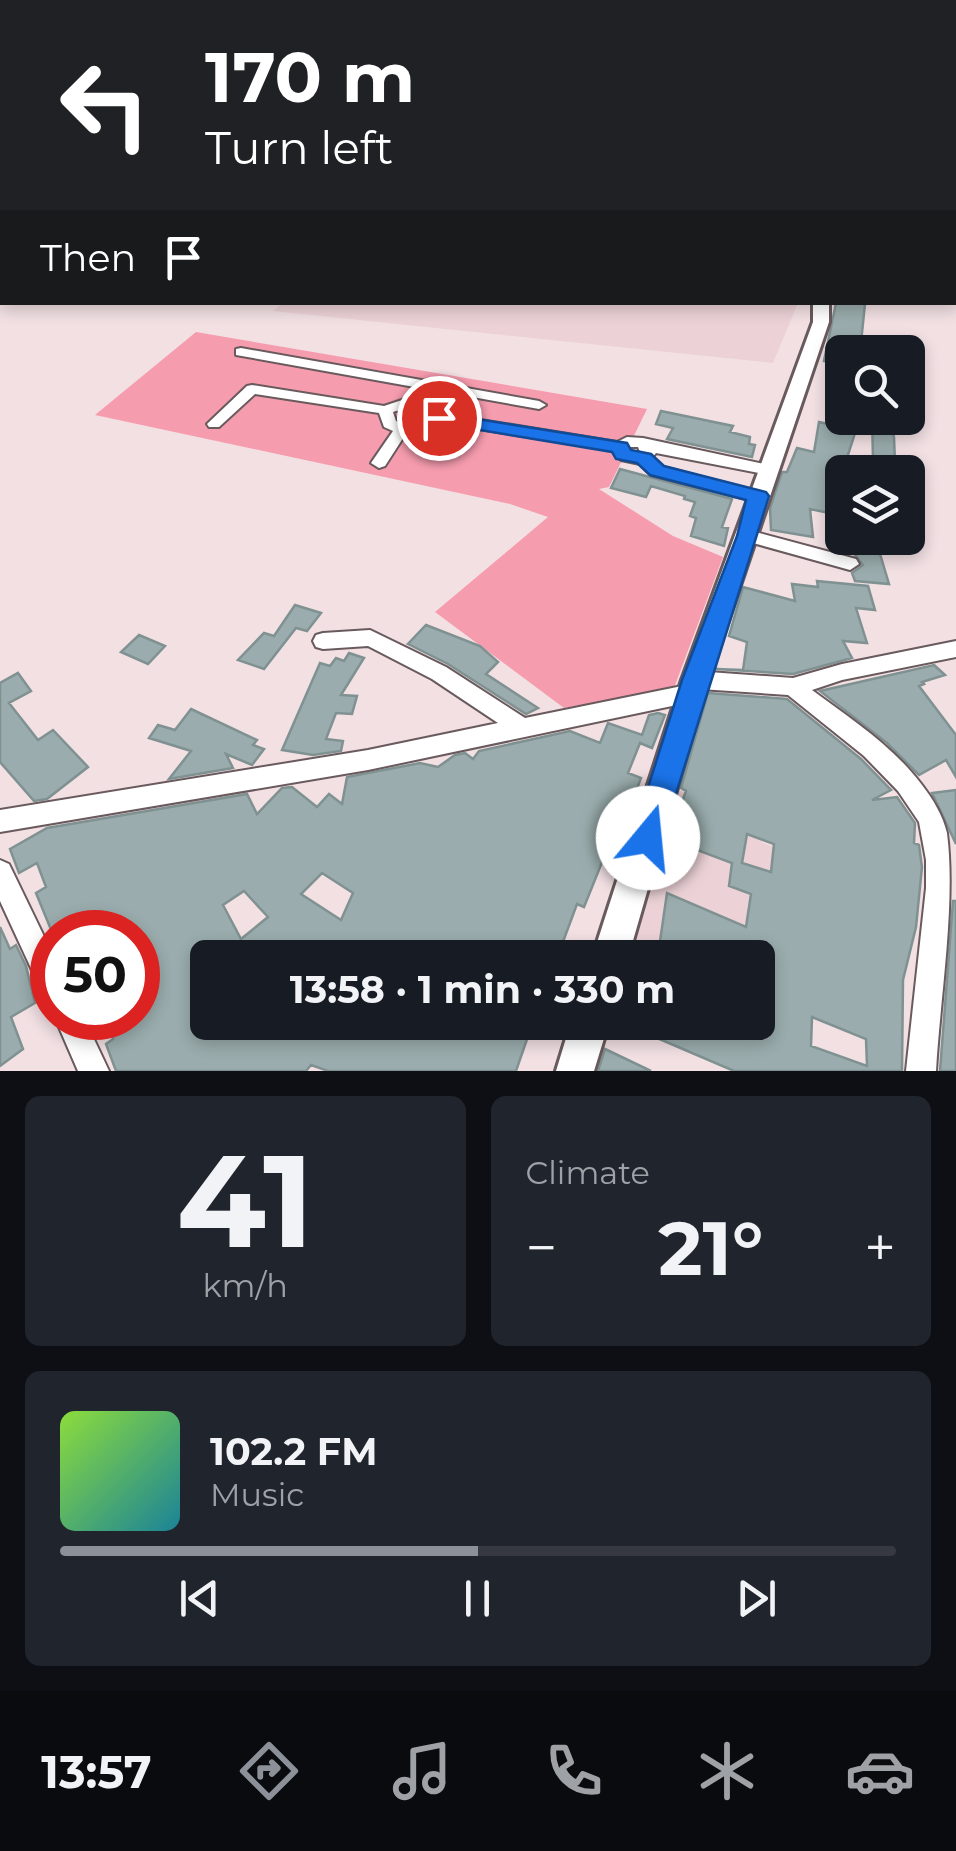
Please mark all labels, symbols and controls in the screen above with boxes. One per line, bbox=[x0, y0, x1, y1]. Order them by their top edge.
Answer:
text: 170 m bbox=[205, 34, 415, 120]
icon: left bbox=[40, 40, 170, 170]
text: Turn left bbox=[205, 120, 393, 175]
icon: arrive bbox=[156, 230, 211, 285]
text: Then bbox=[40, 234, 136, 281]
map controls bbox=[825, 335, 925, 555]
button: search bbox=[825, 335, 925, 435]
pin bbox=[397, 376, 482, 461]
icon: arrive bbox=[412, 391, 467, 446]
button: layers bbox=[825, 455, 925, 555]
position arrow bbox=[596, 786, 700, 890]
speed limit sign: 50 bbox=[30, 910, 160, 1040]
text: 13:58 · 1 min · 330 m bbox=[290, 966, 675, 1013]
text: 41 bbox=[177, 1121, 314, 1280]
text: Climate bbox=[526, 1153, 650, 1192]
text: 21° bbox=[658, 1202, 763, 1294]
text: − bbox=[526, 1214, 557, 1281]
text: + bbox=[864, 1214, 896, 1281]
text: km/h bbox=[203, 1266, 288, 1305]
text: 102.2 FM bbox=[210, 1428, 377, 1475]
text: Music bbox=[210, 1475, 304, 1514]
icon: previous bbox=[172, 1571, 227, 1626]
icon: pause bbox=[450, 1571, 505, 1626]
icon: next bbox=[729, 1571, 784, 1626]
icon: directions bbox=[234, 1736, 304, 1806]
icon: music bbox=[387, 1736, 457, 1806]
icon: phone bbox=[539, 1736, 609, 1806]
icon: climate bbox=[692, 1736, 762, 1806]
icon: car bbox=[845, 1736, 915, 1806]
text: 13:57 bbox=[41, 1744, 152, 1799]

